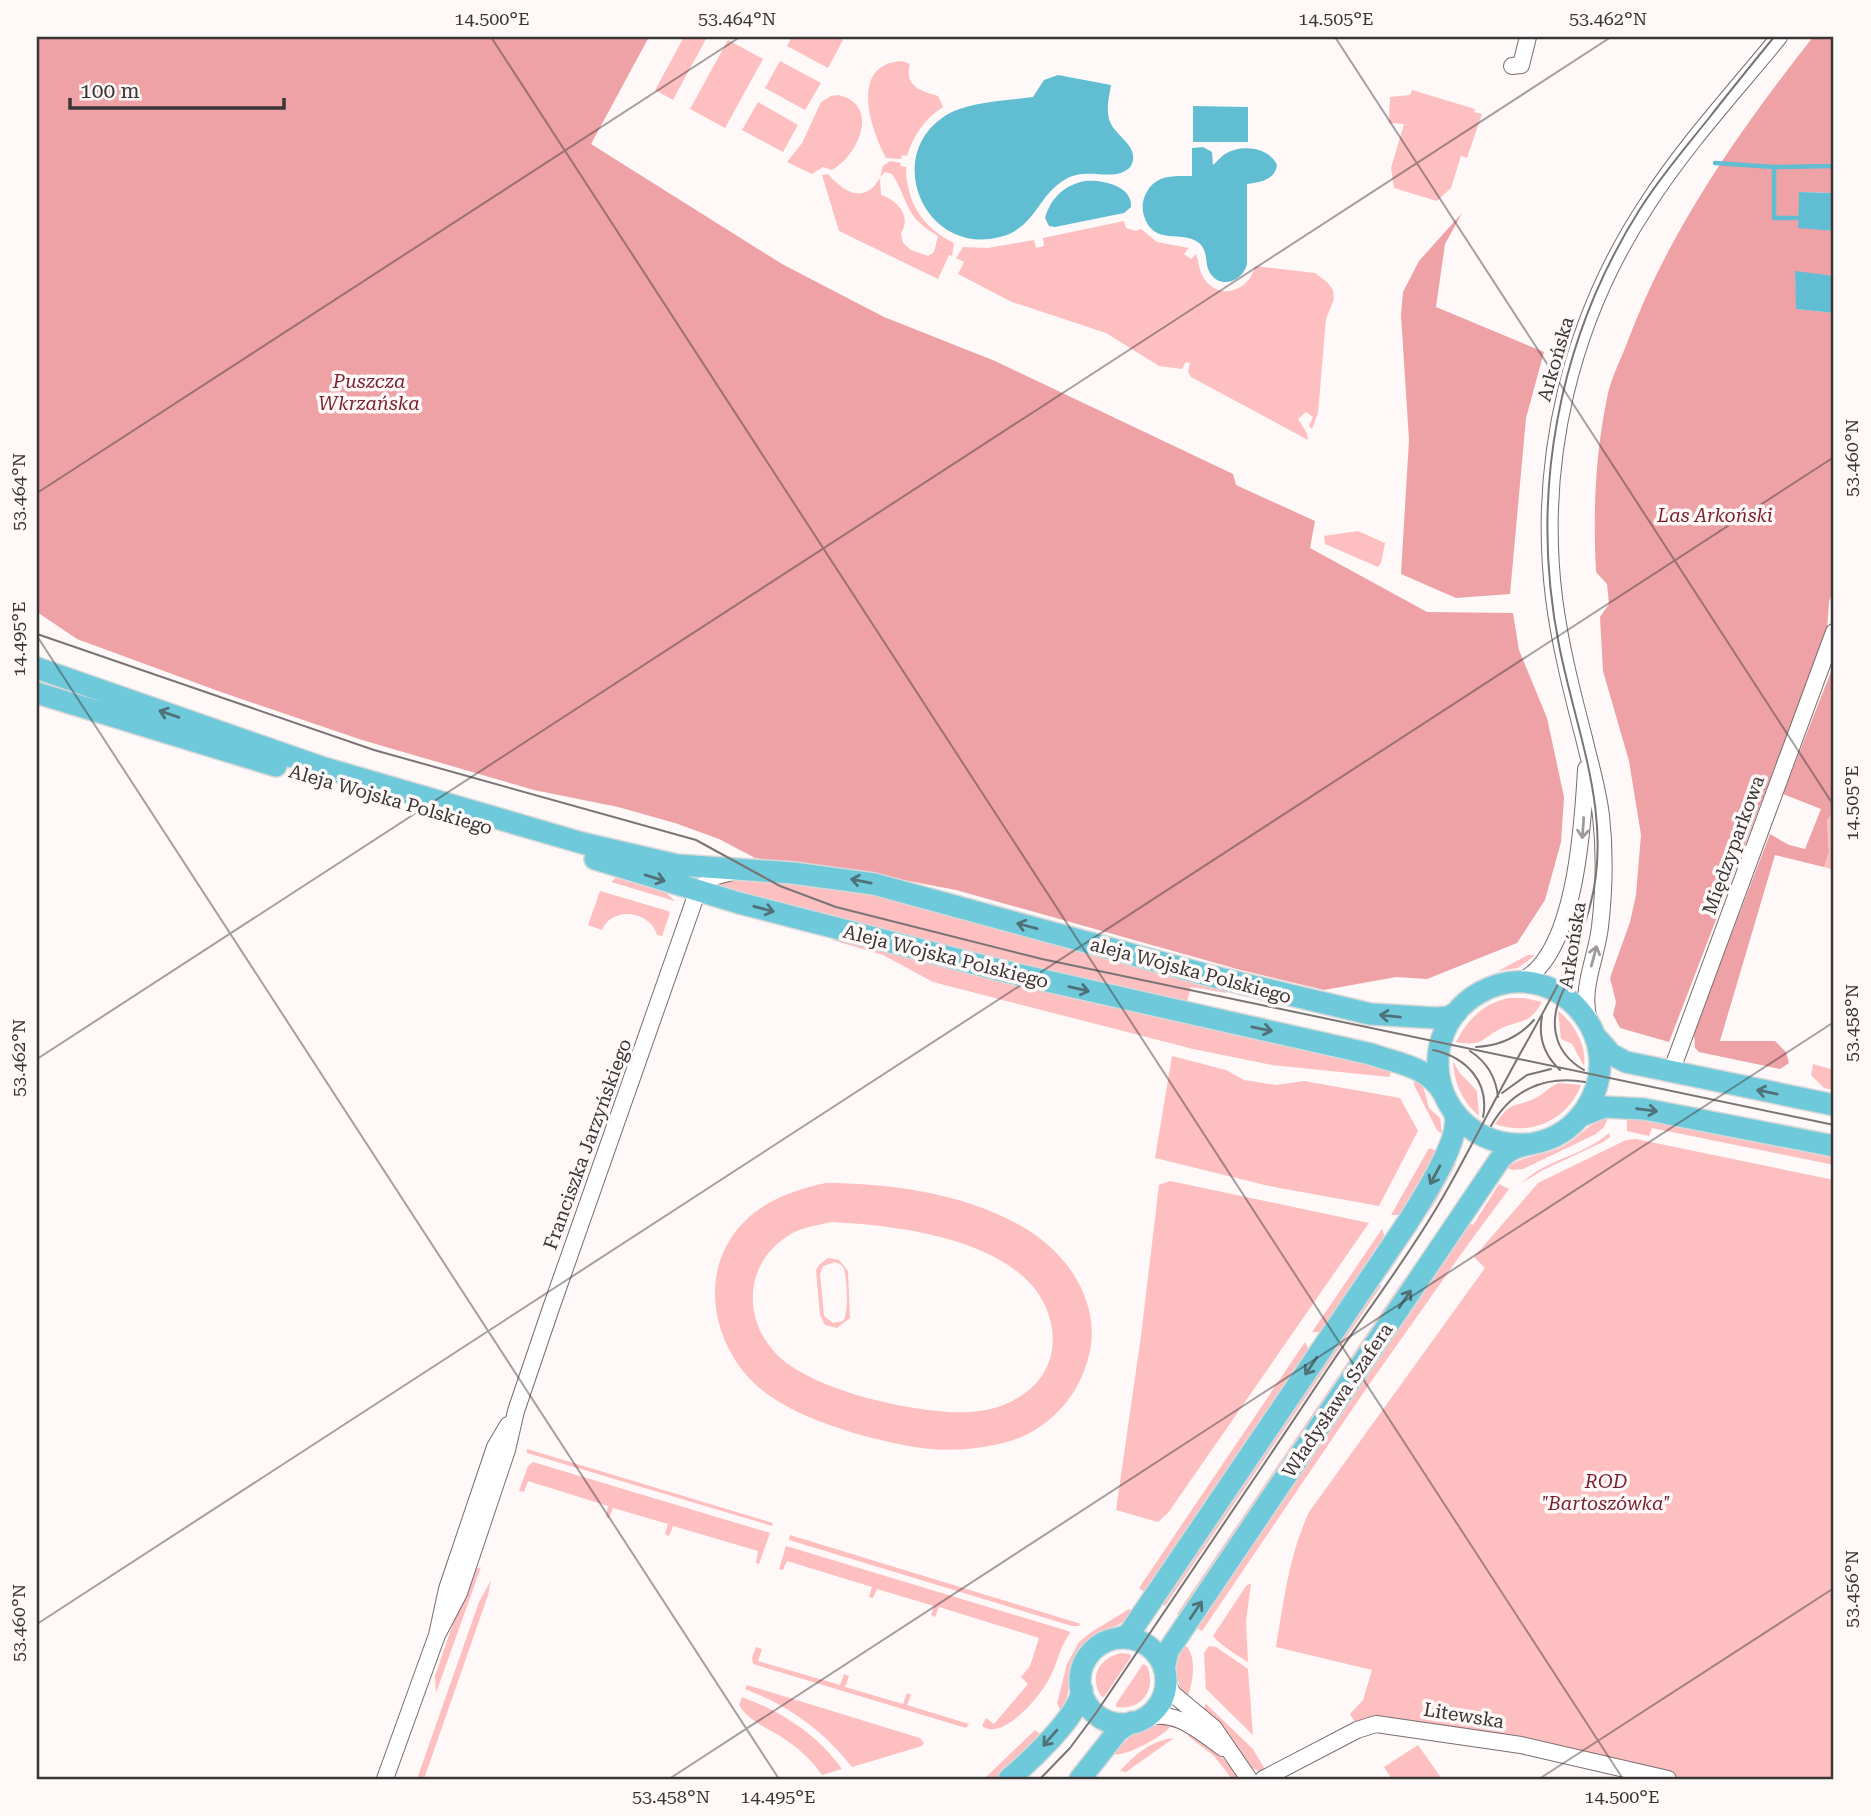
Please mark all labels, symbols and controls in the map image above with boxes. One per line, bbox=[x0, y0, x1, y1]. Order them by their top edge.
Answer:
text: 14.500°E bbox=[454, 8, 530, 29]
text: 53.464°N bbox=[698, 8, 776, 29]
text: 14.505°E bbox=[1298, 8, 1374, 29]
text: 53.462°N bbox=[1569, 8, 1647, 29]
scale bar bbox=[70, 66, 284, 110]
text: 100 m bbox=[80, 79, 140, 103]
street label: Arkońska bbox=[1532, 313, 1579, 404]
park label: Puszcza Wkrzańska bbox=[318, 370, 420, 415]
text: 53.460°N bbox=[1841, 419, 1862, 497]
text: 53.464°N bbox=[8, 453, 29, 531]
park label: Las Arkoński bbox=[1656, 504, 1773, 527]
text: 14.495°E bbox=[8, 601, 29, 677]
one-way arrow bbox=[158, 707, 180, 719]
street label: Aleja Wojska Polskiego bbox=[286, 759, 495, 840]
text: 14.505°E bbox=[1841, 765, 1862, 841]
street label: Międzyparkowa bbox=[1698, 772, 1770, 918]
one-way arrow bbox=[1576, 816, 1589, 838]
one-way arrow bbox=[644, 872, 666, 885]
one-way arrow bbox=[850, 874, 873, 888]
street label: Arkońska bbox=[1554, 900, 1591, 990]
one-way arrow bbox=[752, 903, 775, 916]
one-way arrow bbox=[1016, 919, 1039, 932]
street label: Aleja Wojska Polskiego bbox=[841, 920, 1051, 993]
street label: aleja Wojska Polskiego bbox=[1088, 933, 1294, 1008]
one-way arrow bbox=[1588, 945, 1601, 967]
one-way arrow bbox=[1067, 982, 1090, 996]
text: 53.458°N bbox=[1841, 984, 1862, 1062]
one-way arrow bbox=[1380, 1009, 1402, 1022]
text: 53.462°N bbox=[8, 1019, 29, 1097]
one-way arrow bbox=[1250, 1023, 1273, 1037]
street label: Franciszka Jarzyńskiego bbox=[539, 1036, 636, 1253]
one-way arrow bbox=[1756, 1085, 1779, 1098]
one-way arrow bbox=[1635, 1104, 1658, 1117]
one-way arrow bbox=[1428, 1164, 1441, 1185]
one-way arrow bbox=[1398, 1290, 1412, 1310]
street label: Władysława Szafera bbox=[1277, 1318, 1398, 1482]
one-way arrow bbox=[1304, 1356, 1318, 1375]
park label: ROD "Bartoszówka" bbox=[1542, 1470, 1670, 1515]
text: 53.456°N bbox=[1841, 1550, 1862, 1628]
text: 53.460°N bbox=[8, 1584, 29, 1662]
one-way arrow bbox=[1189, 1601, 1203, 1620]
street label: Litewska bbox=[1422, 1698, 1507, 1733]
one-way arrow bbox=[1042, 1729, 1059, 1746]
text: 53.458°N bbox=[632, 1786, 710, 1807]
text: 14.495°E bbox=[740, 1786, 816, 1807]
text: 14.500°E bbox=[1584, 1786, 1660, 1807]

